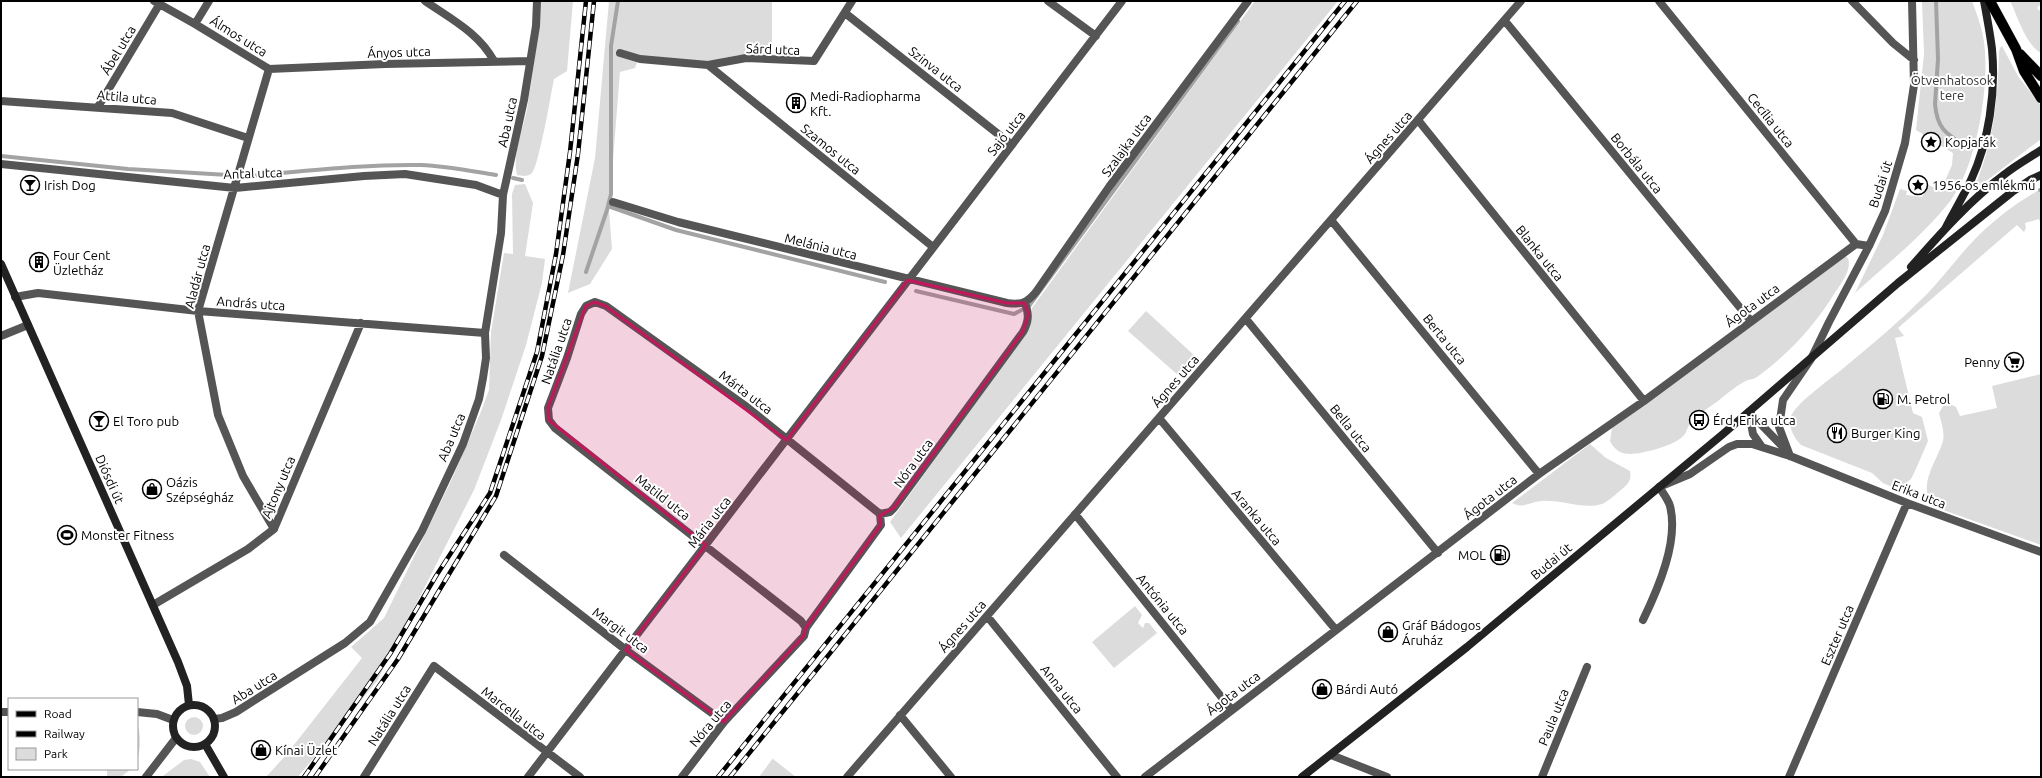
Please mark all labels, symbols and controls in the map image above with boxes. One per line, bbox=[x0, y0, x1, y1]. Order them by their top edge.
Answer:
street label: Álmos utca bbox=[208, 12, 271, 59]
street label: Ábel utca bbox=[97, 22, 138, 77]
street label: Sárd utca bbox=[746, 41, 800, 57]
street label: Ányos utca bbox=[367, 43, 431, 60]
street label: Szinva utca bbox=[906, 44, 966, 94]
park label: Ötvenhatosok tere bbox=[1911, 72, 1994, 102]
street label: Attila utca bbox=[96, 87, 158, 107]
place label: Medi-Radiopharma Kft. bbox=[810, 89, 921, 118]
street label: Cecília utca bbox=[1745, 90, 1797, 150]
building icon: Medi-Radiopharma Kft. bbox=[785, 92, 807, 114]
street label: Aba utca bbox=[495, 96, 519, 148]
street label: Ágnes utca bbox=[1361, 107, 1414, 166]
street label: Sajó utca bbox=[984, 108, 1028, 158]
street label: Szalajka utca bbox=[1099, 111, 1153, 179]
street label: Szamos utca bbox=[799, 121, 863, 177]
street label: Borbála utca bbox=[1608, 130, 1666, 196]
place icon: Kopjafák bbox=[1920, 131, 1942, 153]
place label: Kopjafák bbox=[1945, 135, 1996, 149]
street label: Budai út bbox=[1866, 159, 1894, 209]
street label: Antal utca bbox=[223, 165, 283, 181]
bar icon: Irish Dog bbox=[19, 174, 41, 196]
place icon: 1956-os emlékmű bbox=[1907, 174, 1929, 196]
place label: Irish Dog bbox=[44, 178, 96, 192]
place label: 1956-os emlékmű bbox=[1932, 178, 2036, 192]
street label: Blanka utca bbox=[1513, 222, 1567, 284]
street label: Melánia utca bbox=[783, 230, 859, 262]
street label: Aladár utca bbox=[182, 242, 212, 310]
place label: Four Cent Üzletház bbox=[53, 248, 110, 277]
building icon: Four Cent Üzletház bbox=[28, 251, 50, 273]
street label: Ágota utca bbox=[1722, 280, 1782, 329]
street label: András utca bbox=[216, 294, 286, 312]
street label: Berta utca bbox=[1421, 311, 1469, 367]
street label: Natália utca bbox=[538, 316, 574, 386]
street label: Ágnes utca bbox=[1148, 351, 1201, 410]
supermarket icon: Penny bbox=[2003, 351, 2025, 373]
place label: Penny bbox=[1964, 355, 2000, 369]
street label: Márta utca bbox=[717, 367, 775, 417]
fuel station icon: M. Petrol bbox=[1872, 388, 1894, 410]
place label: M. Petrol bbox=[1897, 392, 1951, 406]
street label: Bella utca bbox=[1328, 401, 1374, 455]
bus stop icon: Érd, Erika utca bbox=[1688, 409, 1710, 431]
bar icon: El Toro pub bbox=[88, 410, 110, 432]
street label: Aba utca bbox=[435, 411, 467, 463]
place label: Érd, Erika utca bbox=[1713, 412, 1796, 428]
place label: El Toro pub bbox=[113, 414, 179, 428]
restaurant icon: Burger King bbox=[1826, 422, 1848, 444]
place label: Burger King bbox=[1851, 426, 1920, 440]
street label: Nóra utca bbox=[891, 436, 935, 490]
street label: Diósdi út bbox=[93, 452, 127, 506]
street label: Ajtony utca bbox=[259, 454, 297, 520]
street label: Matild utca bbox=[633, 471, 693, 523]
street label: Ágota utca bbox=[1460, 471, 1519, 522]
place label: Oázis Szépségház bbox=[166, 475, 234, 504]
street label: Erika utca bbox=[1890, 477, 1948, 511]
shop icon: Oázis Szépségház bbox=[141, 478, 163, 500]
street label: Aranka utca bbox=[1230, 486, 1284, 548]
street label: Mária utca bbox=[685, 494, 733, 550]
sports icon: Monster Fitness bbox=[56, 524, 78, 546]
place label: Monster Fitness bbox=[81, 528, 174, 542]
street label: Budai út bbox=[1528, 540, 1574, 582]
fuel station icon: MOL bbox=[1489, 544, 1511, 566]
place label: MOL bbox=[1458, 548, 1486, 562]
street label: Antónia utca bbox=[1134, 571, 1192, 637]
street label: Ágnes utca bbox=[935, 596, 988, 655]
street label: Eszter utca bbox=[1818, 603, 1856, 667]
street label: Margit utca bbox=[590, 604, 652, 656]
place label: Gráf Bádogos Áruház bbox=[1402, 618, 1481, 647]
shop icon: Gráf Bádogos Áruház bbox=[1377, 621, 1399, 643]
street label: Anna utca bbox=[1038, 662, 1086, 716]
street label: Aba utca bbox=[229, 668, 279, 706]
street label: Ágota utca bbox=[1203, 668, 1263, 718]
shop icon: Bárdi Autó bbox=[1311, 678, 1333, 700]
street label: Natália utca bbox=[365, 682, 413, 748]
place label: Bárdi Autó bbox=[1336, 682, 1398, 696]
street label: Marcella utca bbox=[479, 684, 549, 742]
street label: Paula utca bbox=[1535, 687, 1571, 747]
street label: Nóra utca bbox=[686, 697, 734, 749]
legend bbox=[8, 698, 138, 770]
text: Road bbox=[44, 707, 72, 720]
text: Railway bbox=[44, 727, 85, 740]
shop icon: Kínai Üzlet bbox=[250, 739, 272, 761]
place label: Kínai Üzlet bbox=[275, 742, 337, 757]
text: Park bbox=[44, 747, 68, 760]

